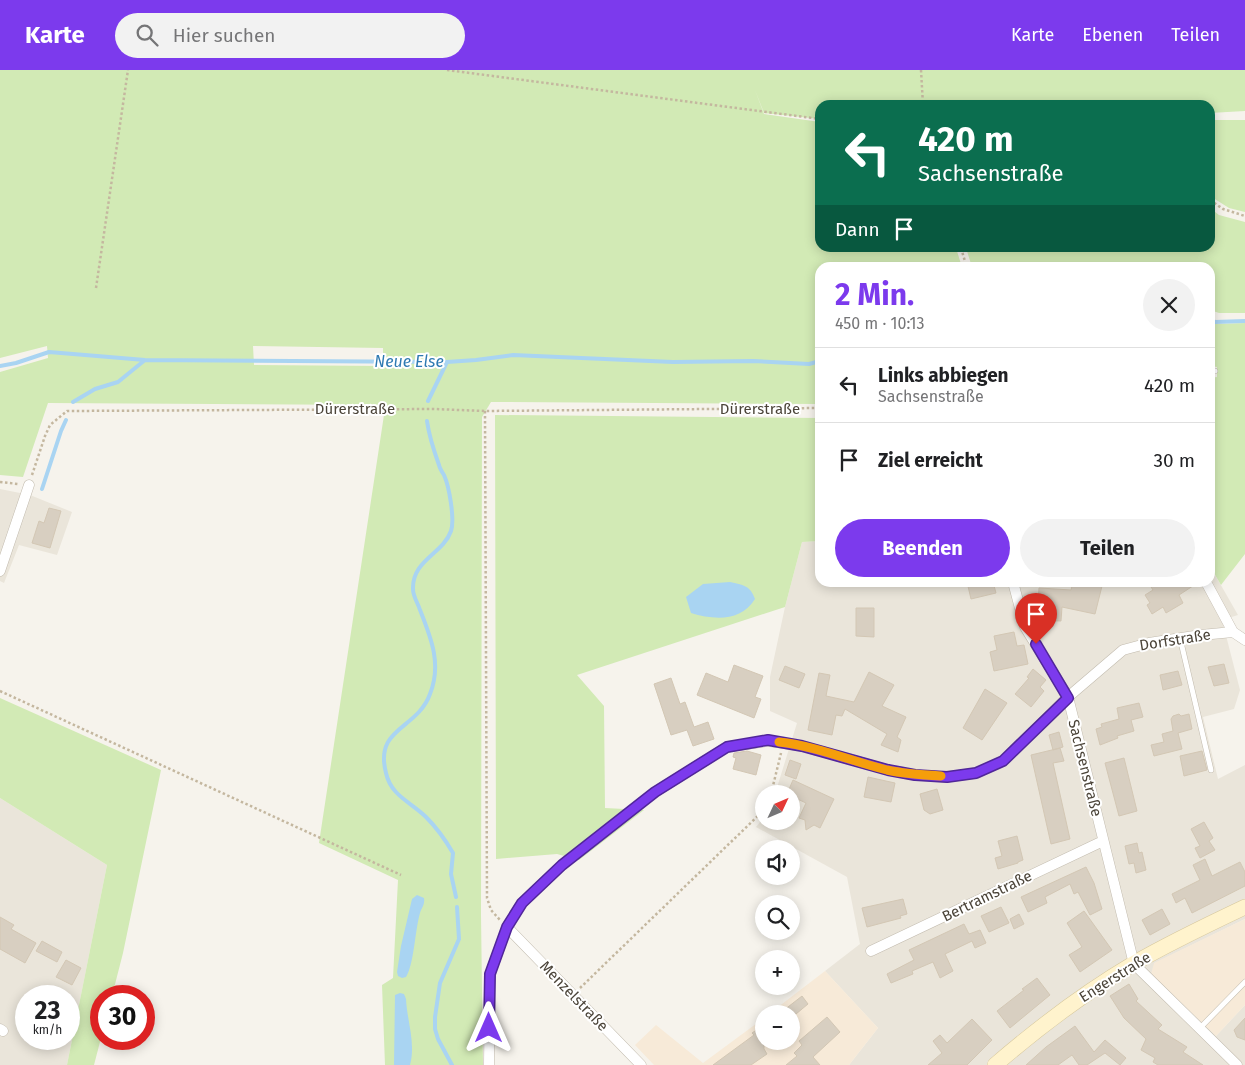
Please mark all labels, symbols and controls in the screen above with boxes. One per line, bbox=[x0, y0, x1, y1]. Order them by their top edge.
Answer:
search box bbox=[115, 13, 465, 58]
text: Karte bbox=[25, 21, 85, 49]
icon: search bbox=[133, 21, 161, 49]
text: Hier suchen bbox=[173, 24, 275, 47]
text: Karte bbox=[1011, 24, 1054, 46]
text: Ebenen bbox=[1082, 24, 1143, 46]
text: Teilen bbox=[1171, 24, 1220, 46]
text: 420 m bbox=[918, 118, 1014, 160]
icon: left bbox=[835, 120, 900, 185]
text: Sachsenstraße bbox=[918, 160, 1063, 187]
icon: arrive bbox=[890, 215, 918, 243]
text: Dann bbox=[835, 218, 880, 241]
text: 2 Min. bbox=[835, 277, 914, 313]
button: close bbox=[1143, 279, 1195, 331]
text: 450 m · 10:13 bbox=[835, 314, 925, 333]
water label: Neue Else bbox=[374, 352, 444, 371]
text: Links abbiegen bbox=[878, 364, 1009, 387]
icon: left bbox=[835, 371, 863, 399]
text: 420 m bbox=[1144, 374, 1195, 397]
text: Sachsenstraße bbox=[878, 387, 984, 406]
street label: Dürerstraße bbox=[315, 400, 395, 418]
street label: Dürerstraße bbox=[720, 400, 800, 418]
icon: arrive bbox=[835, 446, 863, 474]
text: Ziel erreicht bbox=[878, 449, 983, 472]
text: 30 m bbox=[1154, 449, 1195, 472]
button: Beenden bbox=[835, 519, 1010, 577]
button: Teilen bbox=[1020, 519, 1195, 577]
pin bbox=[1015, 593, 1057, 644]
icon: arrive bbox=[1022, 600, 1050, 628]
street label: Dorfstraße bbox=[1138, 625, 1212, 655]
street label: Sachsenstraße bbox=[1064, 718, 1106, 818]
north arrow bbox=[755, 785, 800, 830]
map controls bbox=[755, 785, 800, 1050]
button: sound bbox=[755, 840, 800, 885]
street label: Bertramstraße bbox=[939, 866, 1035, 926]
button: search bbox=[755, 895, 800, 940]
street label: Engerstraße bbox=[1076, 948, 1154, 1006]
button: + bbox=[755, 950, 800, 995]
street label: Menzelstraße bbox=[536, 957, 612, 1035]
speed limit sign: 30 bbox=[90, 985, 155, 1050]
text: 23 bbox=[35, 996, 60, 1026]
position arrow bbox=[462, 1001, 514, 1053]
button: − bbox=[755, 1005, 800, 1050]
text: km/h bbox=[33, 1023, 62, 1037]

